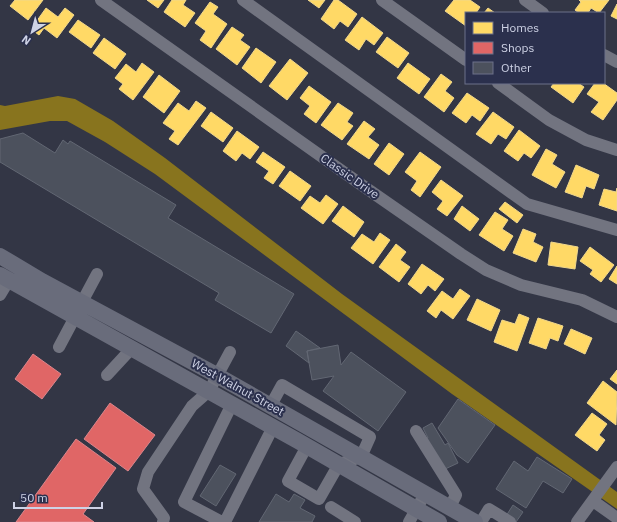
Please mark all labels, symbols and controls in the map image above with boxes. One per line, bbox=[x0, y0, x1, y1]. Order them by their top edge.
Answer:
north arrow bbox=[12, 12, 52, 52]
legend bbox=[465, 12, 605, 84]
text: Homes bbox=[501, 20, 539, 35]
text: N bbox=[19, 32, 33, 48]
text: Shops bbox=[501, 40, 534, 55]
text: Other bbox=[501, 60, 532, 75]
street label: Classic Drive bbox=[318, 150, 383, 202]
street label: West Walnut Street bbox=[189, 355, 287, 419]
scale bar bbox=[14, 484, 102, 510]
text: 50 m bbox=[20, 490, 48, 505]

